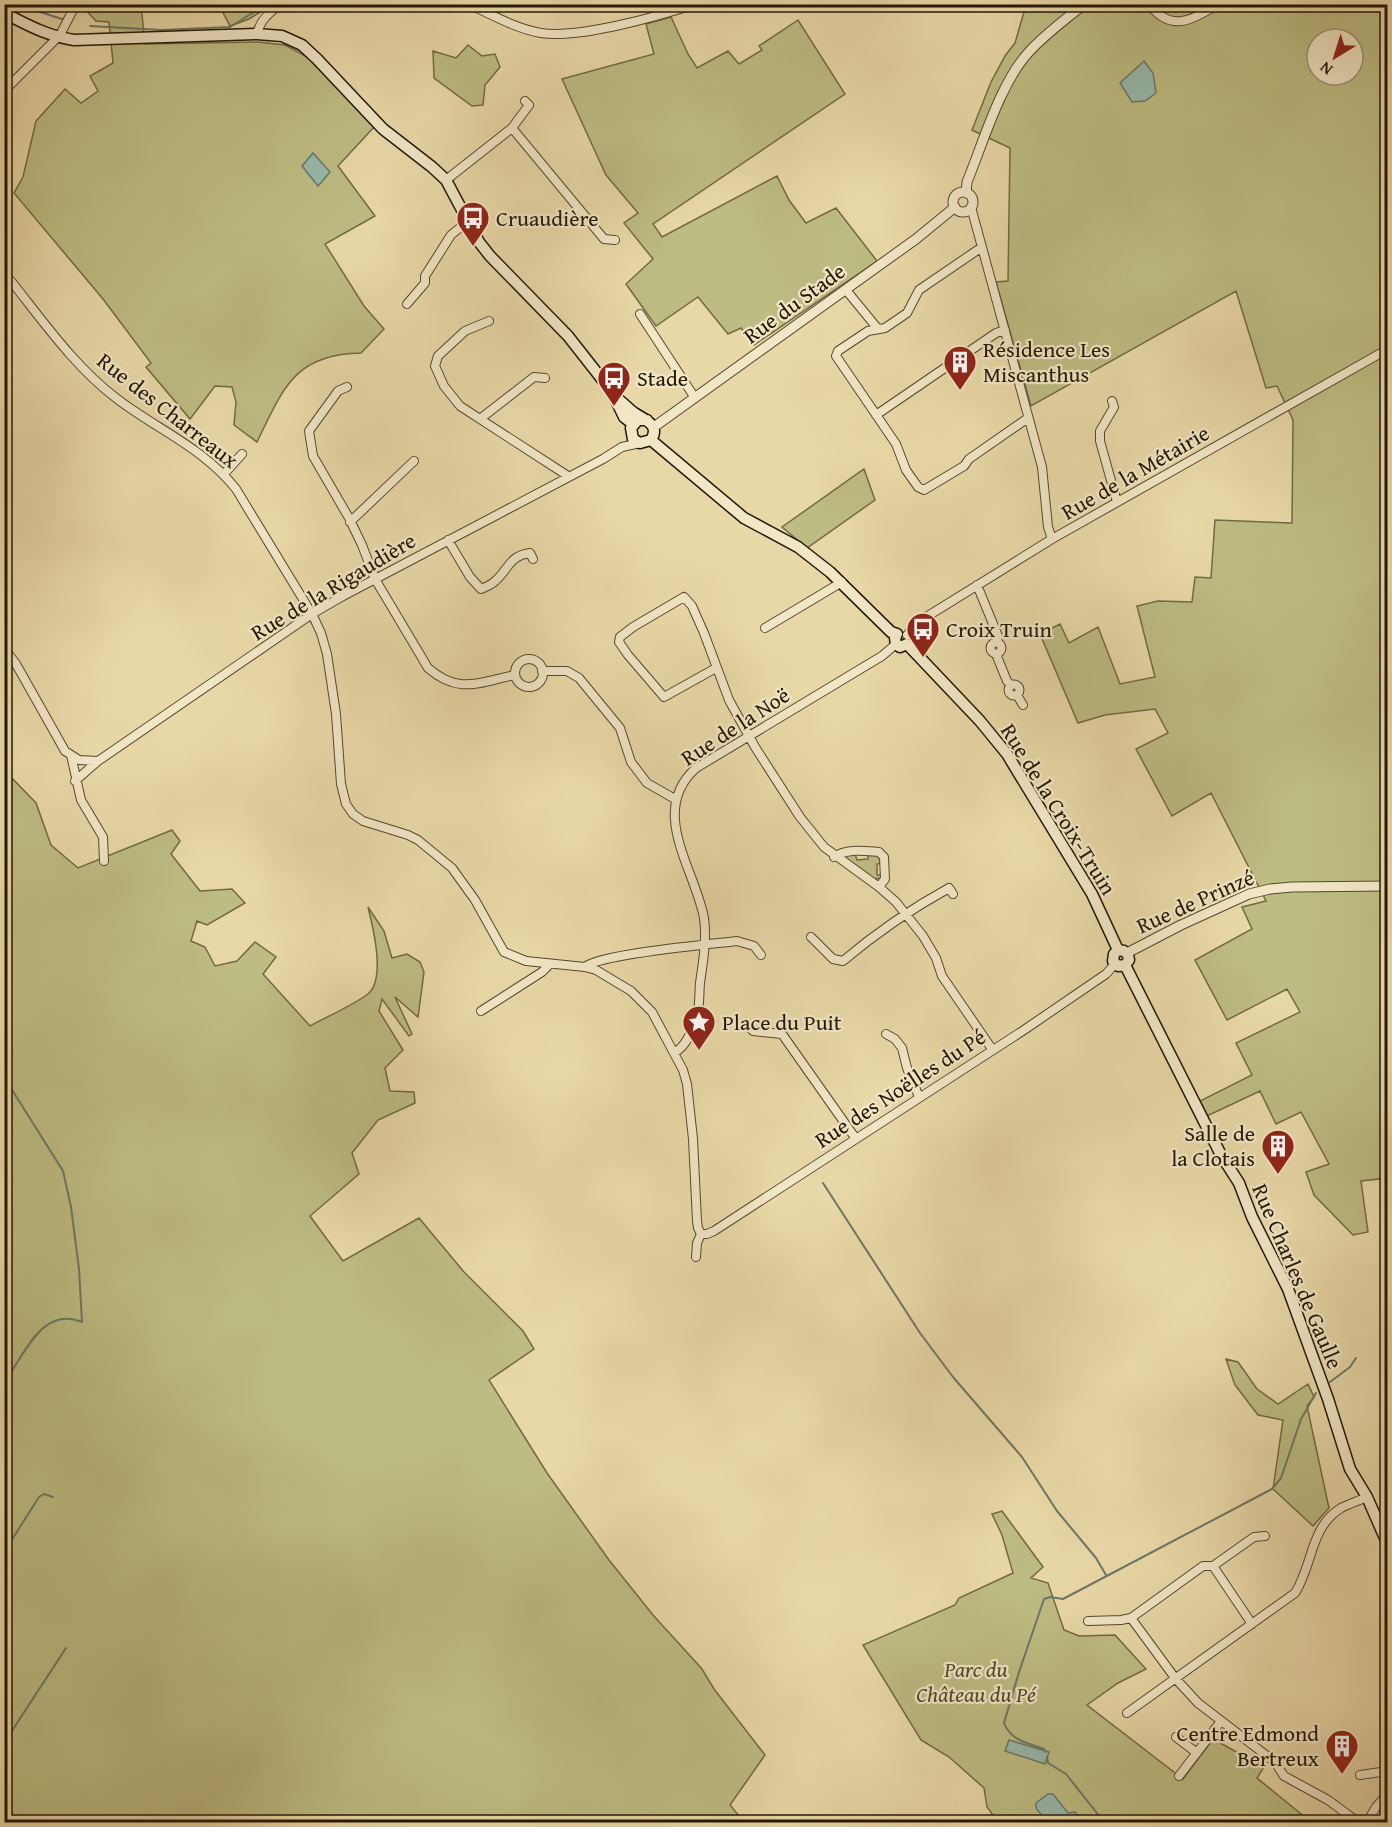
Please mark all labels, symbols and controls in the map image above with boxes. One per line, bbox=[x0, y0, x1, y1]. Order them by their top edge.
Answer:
north arrow bbox=[1305, 27, 1365, 87]
text: N bbox=[1314, 56, 1337, 82]
bus stop icon: Cruaudière bbox=[455, 200, 491, 247]
place label: Cruaudière bbox=[496, 202, 599, 234]
street label: Rue du Stade bbox=[736, 255, 852, 351]
place label: Résidence Les Miscanthus bbox=[983, 333, 1110, 390]
building icon: Résidence Les Miscanthus bbox=[942, 344, 978, 391]
street label: Rue des Charreaux bbox=[90, 345, 246, 476]
bus stop icon: Stade bbox=[596, 360, 632, 407]
place label: Stade bbox=[637, 362, 688, 394]
street label: Rue de la Métairie bbox=[1055, 417, 1215, 527]
street label: Rue de la Rigaudière bbox=[244, 524, 422, 648]
bus stop icon: Croix Truin bbox=[905, 611, 941, 658]
place label: Croix Truin bbox=[946, 613, 1053, 645]
street label: Rue de la Noë bbox=[674, 679, 796, 773]
street label: Rue de la Croix-Truin bbox=[993, 717, 1125, 901]
street label: Rue de Prinzé bbox=[1131, 861, 1259, 941]
place icon: Place du Puit bbox=[681, 1004, 717, 1051]
place label: Place du Puit bbox=[722, 1006, 842, 1038]
street label: Rue des Noëlles du Pé bbox=[808, 1021, 992, 1155]
place label: Salle de la Clotais bbox=[1171, 1117, 1255, 1174]
building icon: Salle de la Clotais bbox=[1260, 1128, 1296, 1175]
street label: Rue Charles de Gaulle bbox=[1245, 1178, 1351, 1374]
park label: Parc du Château du Pé bbox=[916, 1653, 1037, 1710]
place label: Centre Edmond Bertreux bbox=[1177, 1717, 1320, 1774]
building icon: Centre Edmond Bertreux bbox=[1324, 1728, 1360, 1775]

